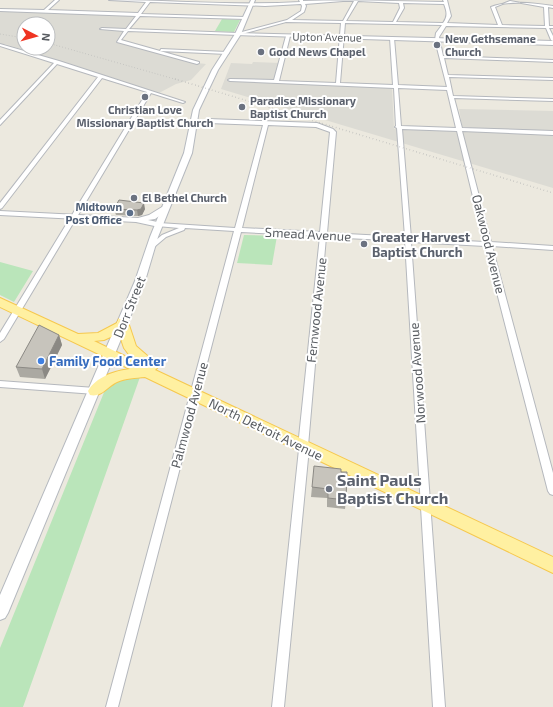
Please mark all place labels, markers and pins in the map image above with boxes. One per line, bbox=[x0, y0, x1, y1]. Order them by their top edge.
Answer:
place label: New Gethsemane Church bbox=[445, 32, 536, 58]
marker: New Gethsemane Church bbox=[432, 40, 442, 50]
place label: Good News Chapel bbox=[269, 45, 366, 58]
marker: Good News Chapel bbox=[256, 47, 266, 57]
marker: Christian Love Missionary Baptist Church bbox=[140, 92, 150, 102]
place label: Paradise Missionary Baptist Church bbox=[250, 94, 357, 120]
marker: Paradise Missionary Baptist Church bbox=[237, 102, 247, 112]
place label: Christian Love Missionary Baptist Church bbox=[77, 103, 213, 130]
place label: El Bethel Church bbox=[142, 191, 227, 204]
marker: El Bethel Church bbox=[129, 193, 139, 203]
place label: Midtown Post Office bbox=[66, 200, 122, 226]
marker: Midtown Post Office bbox=[125, 208, 135, 218]
place label: Greater Harvest Baptist Church bbox=[372, 229, 471, 260]
marker: Greater Harvest Baptist Church bbox=[359, 239, 369, 249]
place label: Family Food Center bbox=[49, 353, 167, 369]
marker: Family Food Center bbox=[36, 356, 46, 366]
place label: Saint Pauls Baptist Church bbox=[337, 470, 448, 507]
marker: Saint Pauls Baptist Church bbox=[324, 484, 334, 494]

